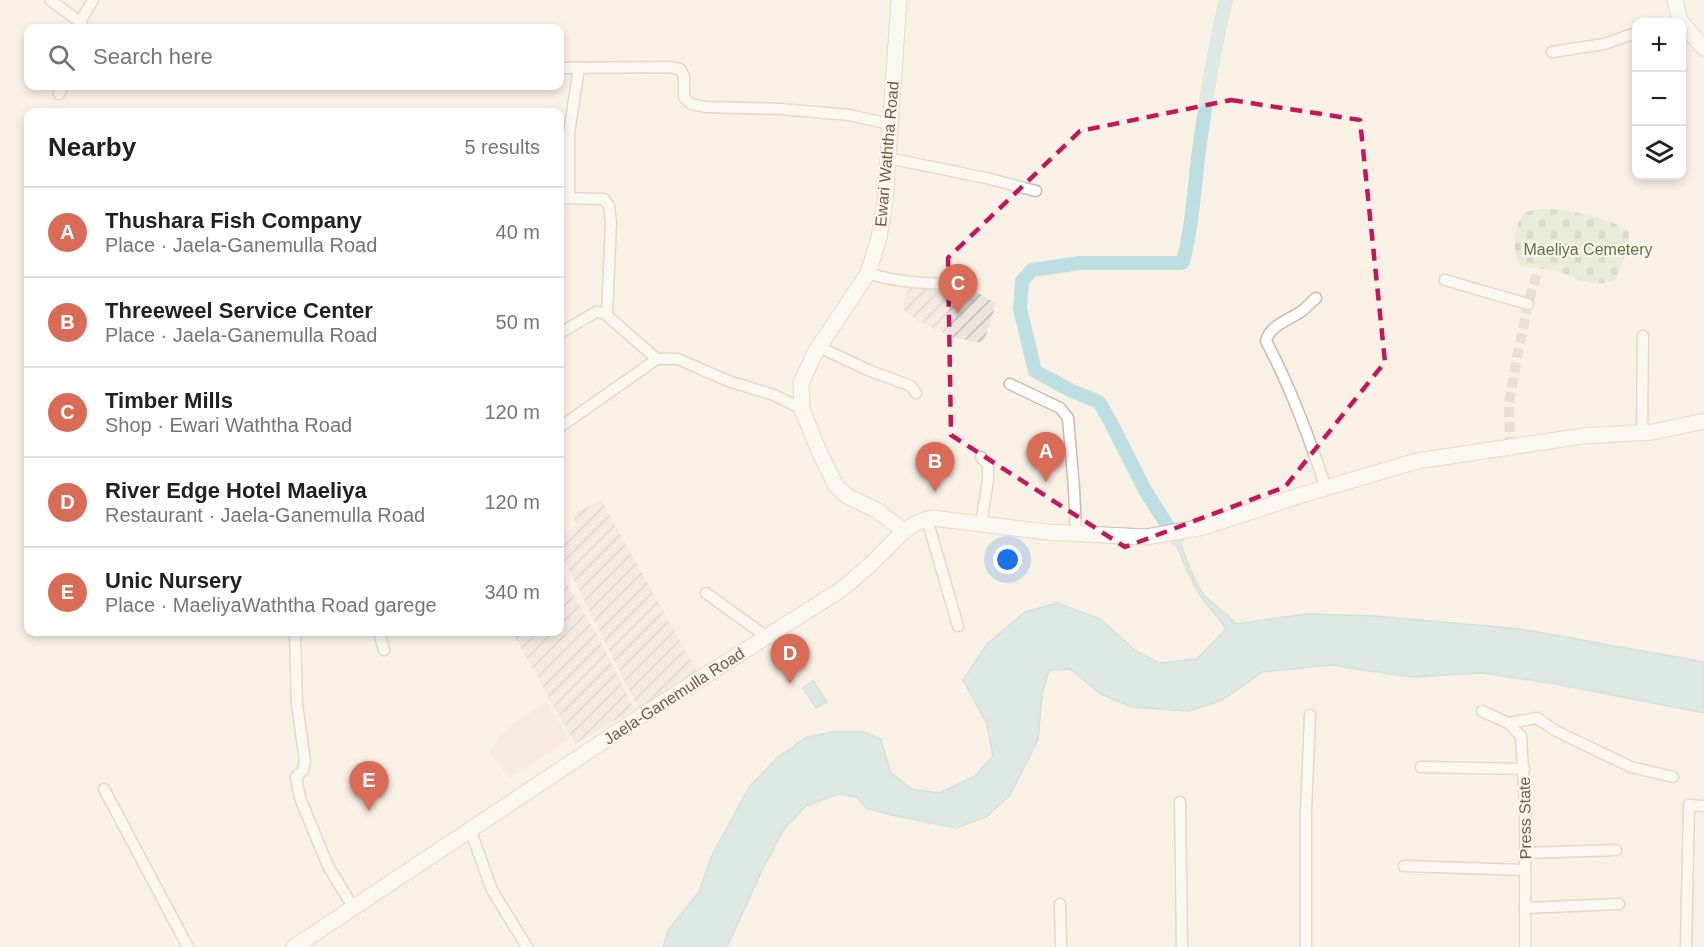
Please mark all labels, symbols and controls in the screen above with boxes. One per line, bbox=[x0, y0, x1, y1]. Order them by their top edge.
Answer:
map controls bbox=[1632, 18, 1686, 180]
button: + bbox=[1632, 18, 1686, 72]
search box bbox=[24, 24, 564, 90]
icon: search bbox=[45, 41, 78, 74]
text: Search here bbox=[93, 44, 213, 69]
button: − bbox=[1632, 72, 1686, 126]
street label: Ewari Waththa Road bbox=[872, 80, 902, 228]
button: layers bbox=[1632, 126, 1686, 180]
text: Nearby bbox=[48, 132, 136, 162]
text: 5 results bbox=[464, 136, 540, 158]
text: Thushara Fish Company bbox=[105, 208, 362, 233]
text: A bbox=[60, 221, 75, 243]
text: 40 m bbox=[496, 221, 540, 243]
text: Place · Jaela-Ganemulla Road bbox=[105, 234, 377, 256]
park label: Maeliya Cemetery bbox=[1524, 241, 1652, 258]
pin: C bbox=[938, 264, 978, 314]
text: Threeweel Service Center bbox=[105, 298, 373, 323]
text: B bbox=[60, 311, 75, 333]
text: 50 m bbox=[496, 311, 540, 333]
text: Place · Jaela-Ganemulla Road bbox=[105, 324, 377, 346]
text: Timber Mills bbox=[105, 388, 233, 413]
text: C bbox=[60, 401, 75, 423]
text: 120 m bbox=[484, 401, 540, 423]
text: Shop · Ewari Waththa Road bbox=[105, 414, 352, 436]
pin: A bbox=[1026, 432, 1066, 482]
pin: B bbox=[916, 442, 954, 492]
text: River Edge Hotel Maeliya bbox=[105, 478, 367, 503]
text: D bbox=[60, 491, 75, 513]
text: 120 m bbox=[484, 491, 540, 513]
text: Restaurant · Jaela-Ganemulla Road bbox=[105, 504, 425, 526]
your location bbox=[993, 545, 1022, 574]
text: Unic Nursery bbox=[105, 568, 242, 593]
text: E bbox=[61, 581, 74, 603]
text: 340 m bbox=[484, 581, 540, 603]
text: Place · MaeliyaWaththa Road garege bbox=[105, 594, 437, 616]
pin: D bbox=[770, 634, 810, 684]
street label: Jaela-Ganemulla Road bbox=[601, 644, 747, 748]
pin: E bbox=[350, 762, 388, 811]
street label: Press State bbox=[1516, 776, 1534, 859]

